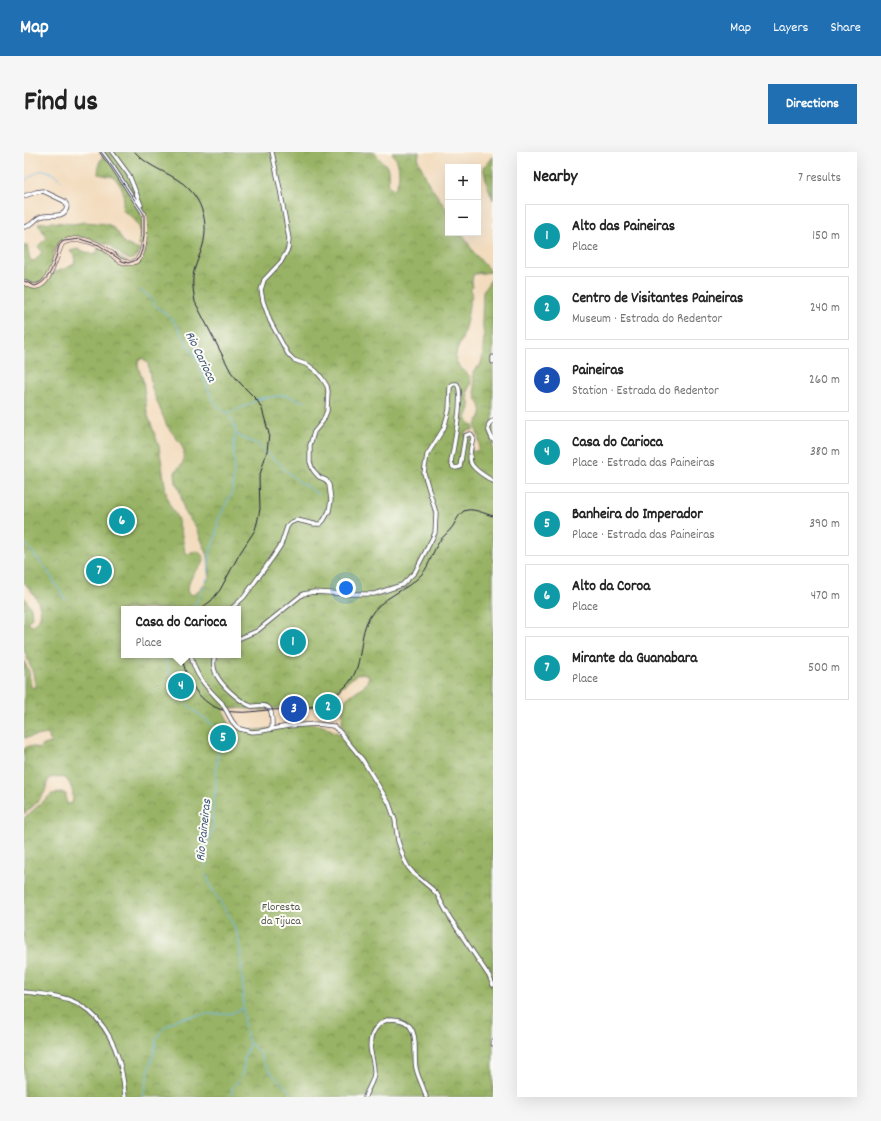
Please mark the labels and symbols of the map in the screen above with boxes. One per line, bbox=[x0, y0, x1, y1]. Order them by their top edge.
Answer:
water label: Rio Carioca bbox=[179, 329, 221, 386]
pin: 6 bbox=[109, 506, 135, 536]
pin: 7 bbox=[86, 556, 112, 586]
your location bbox=[336, 578, 356, 598]
pin: 1 bbox=[280, 627, 306, 657]
pin: 4 bbox=[168, 671, 194, 701]
pin: 2 bbox=[315, 692, 341, 722]
pin: 3 bbox=[281, 694, 307, 724]
pin: 5 bbox=[210, 723, 236, 753]
water label: Rio Paineiras bbox=[192, 798, 217, 862]
park label: Floresta da Tijuca bbox=[261, 899, 301, 930]

